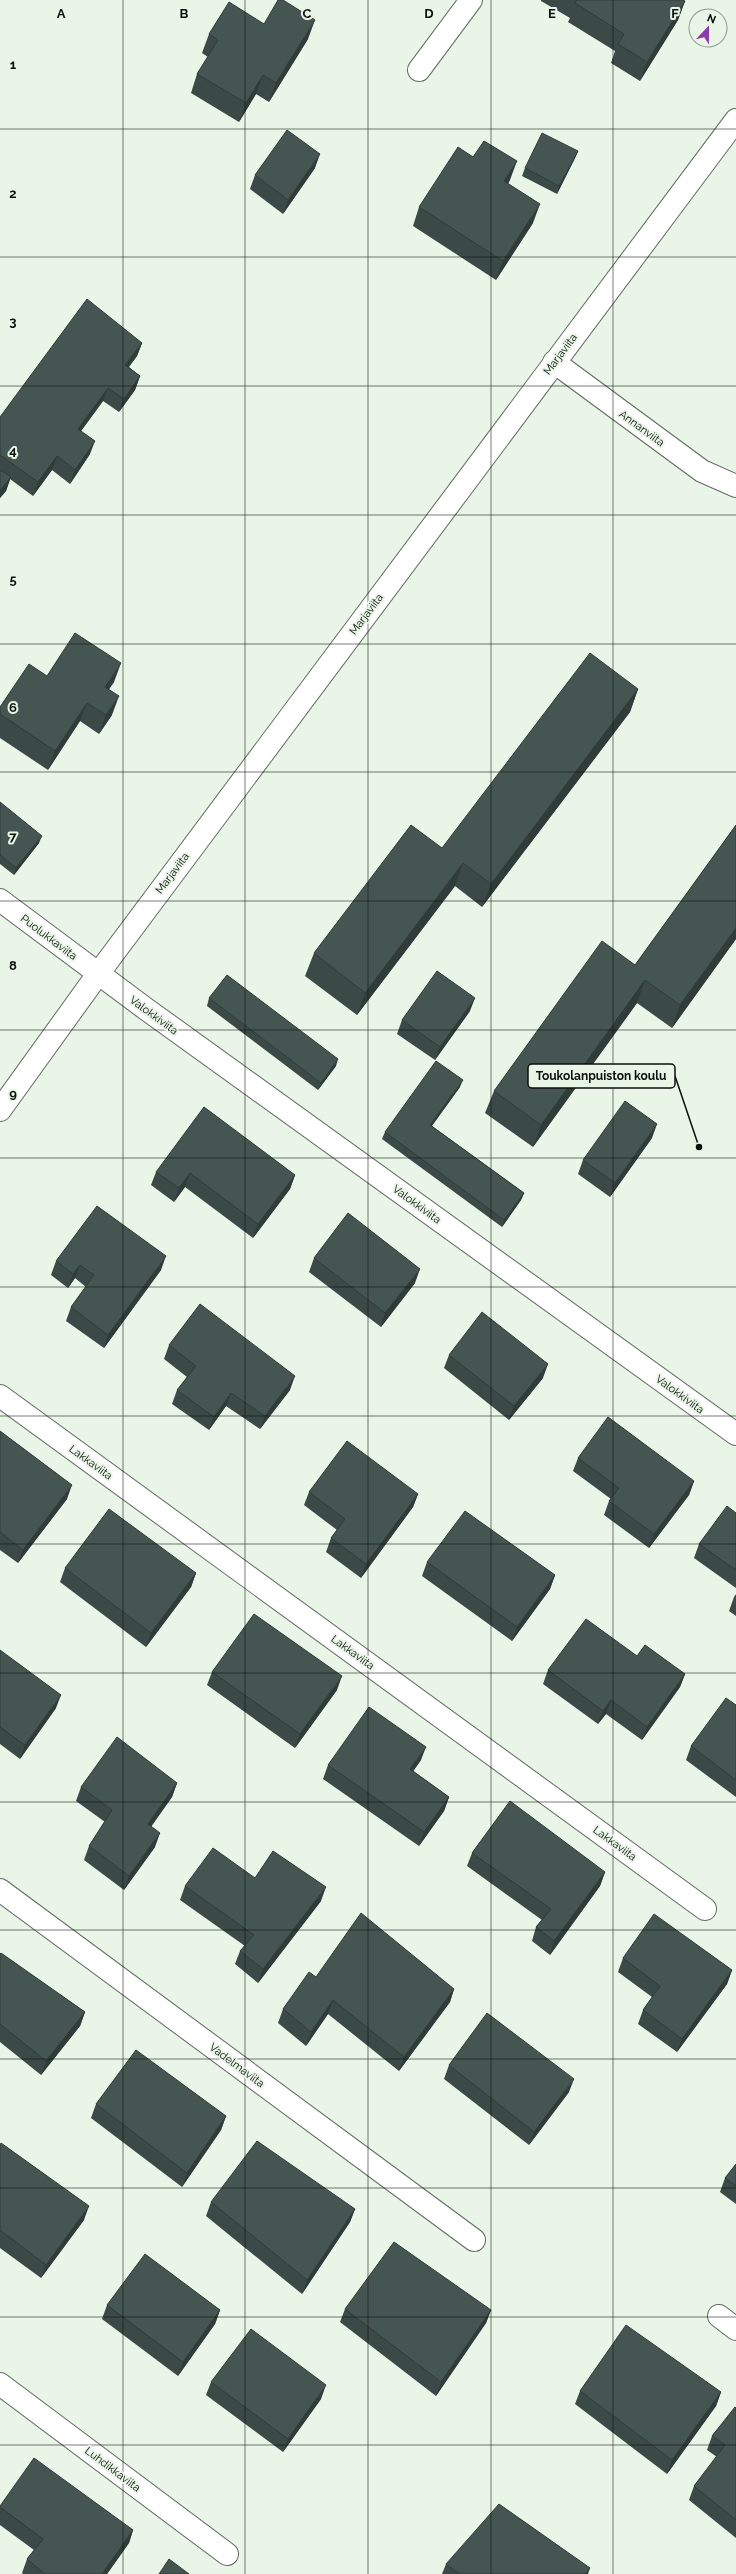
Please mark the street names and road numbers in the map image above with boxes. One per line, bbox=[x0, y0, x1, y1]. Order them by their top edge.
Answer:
street label: Marjaviita bbox=[541, 331, 580, 377]
street label: Annanviita bbox=[616, 408, 667, 449]
street label: Marjaviita bbox=[347, 591, 386, 637]
street label: Marjaviita bbox=[153, 850, 192, 896]
street label: Puolukkaviita bbox=[18, 912, 79, 963]
street label: Valokkiviita bbox=[127, 993, 181, 1037]
street label: Valokkiviita bbox=[390, 1182, 444, 1226]
street label: Valokkiviita bbox=[653, 1372, 707, 1416]
street label: Lakkaviita bbox=[67, 1442, 115, 1482]
street label: Lakkaviita bbox=[329, 1632, 377, 1672]
street label: Lakkaviita bbox=[591, 1823, 639, 1863]
street label: Vadelmaviita bbox=[207, 2041, 267, 2090]
street label: Luhdikkaviita bbox=[82, 2444, 143, 2495]

